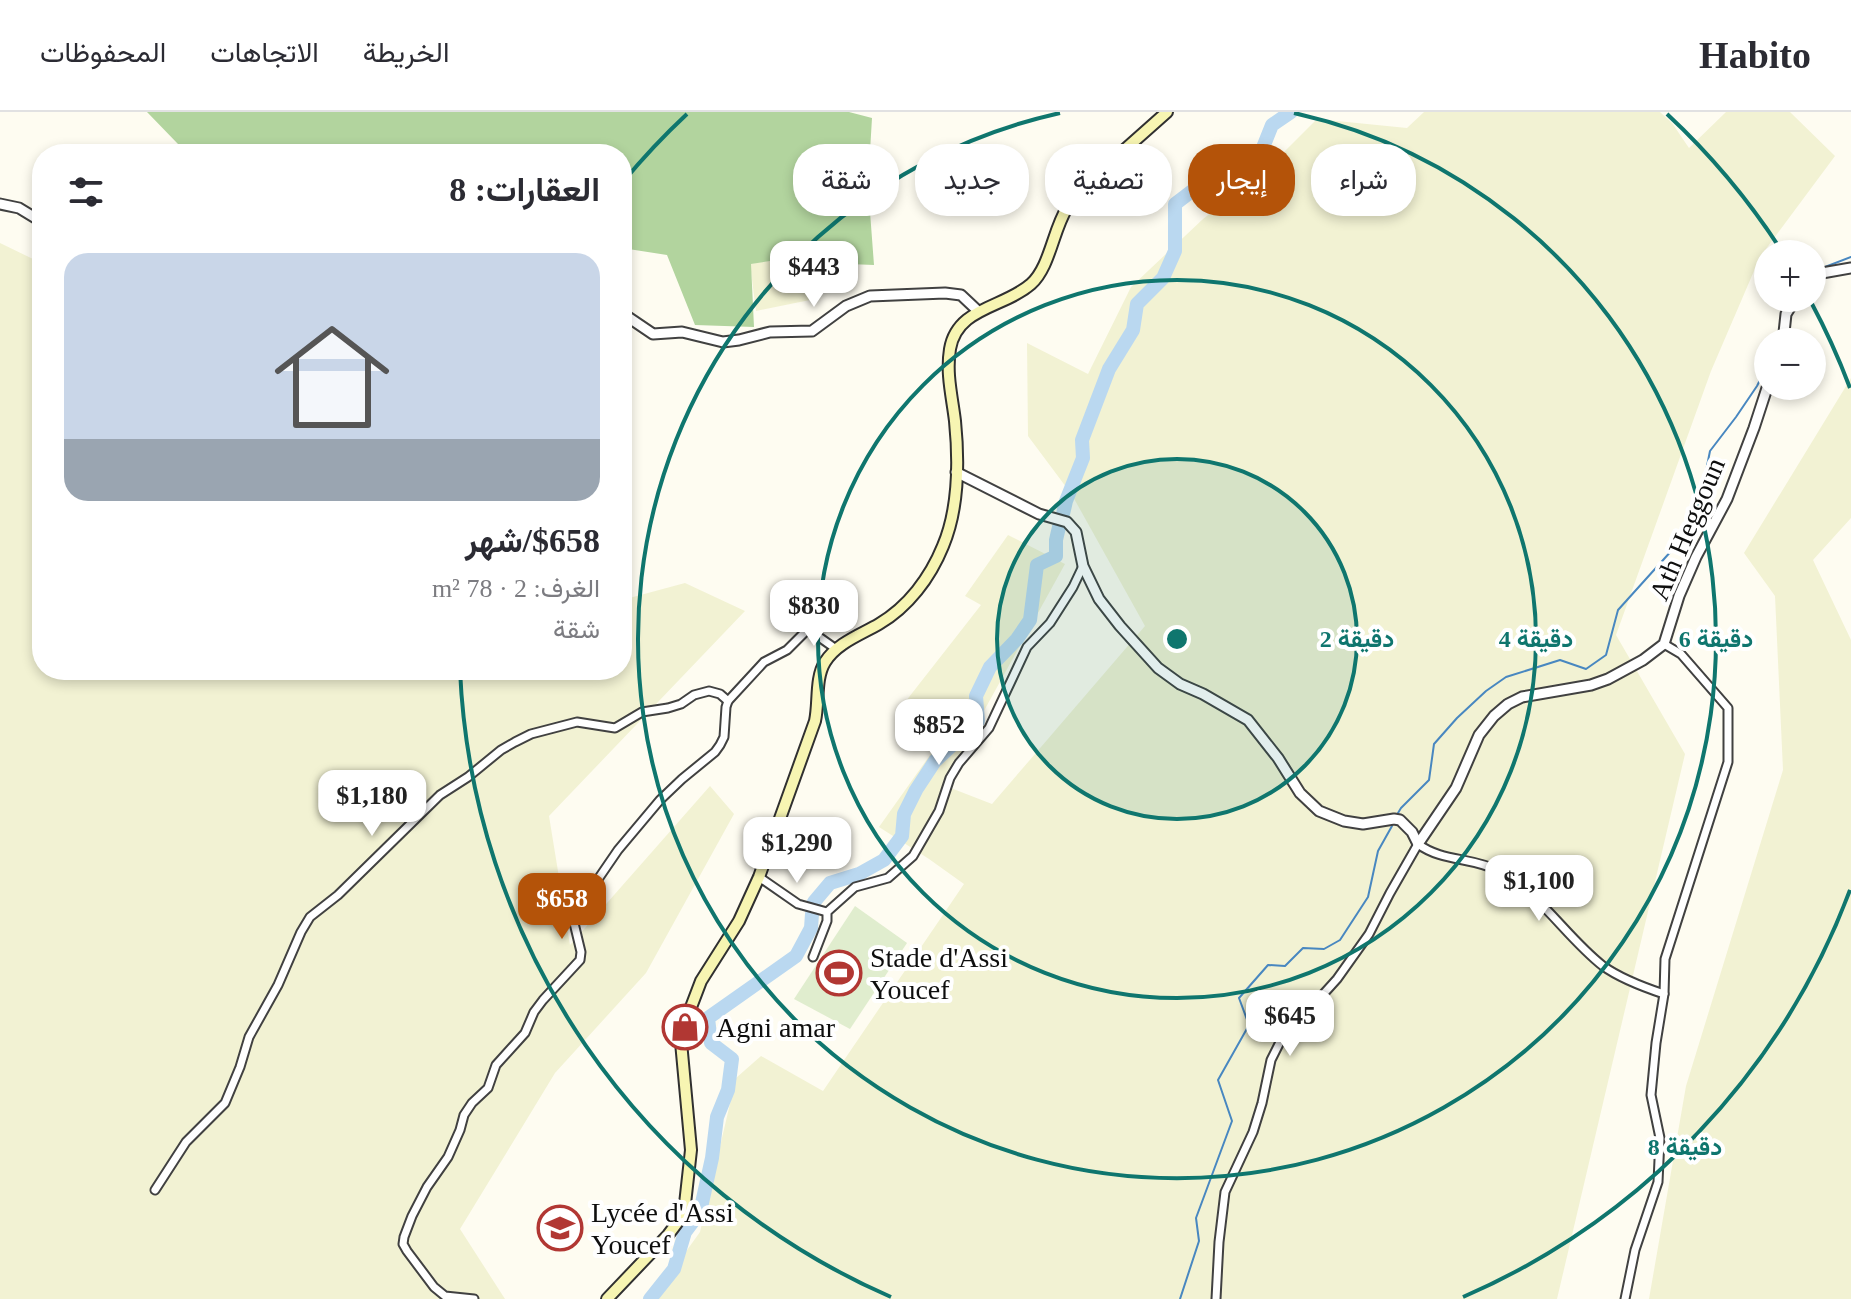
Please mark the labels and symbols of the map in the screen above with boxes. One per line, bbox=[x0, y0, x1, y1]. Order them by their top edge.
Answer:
pin: $443 bbox=[767, 241, 861, 309]
street label: Ath Heggoun bbox=[1643, 453, 1731, 605]
pin: $830 bbox=[767, 580, 861, 648]
centre of rings bbox=[1163, 625, 1191, 653]
text: 2 دقيقة bbox=[1320, 626, 1394, 653]
text: 4 دقيقة bbox=[1499, 626, 1573, 653]
text: 6 دقيقة bbox=[1679, 626, 1753, 653]
pin: $852 bbox=[892, 699, 986, 767]
pin: $1,180 bbox=[307, 770, 437, 838]
pin: $1,290 bbox=[732, 817, 862, 885]
pin: $1,100 bbox=[1474, 855, 1604, 923]
pin: $658 bbox=[515, 873, 609, 941]
place label: Stade d'Assi Youcef bbox=[870, 942, 1008, 1005]
sports icon: Stade d'Assi Youcef bbox=[815, 949, 863, 997]
pin: $645 bbox=[1243, 990, 1337, 1058]
shop icon: Agni amar bbox=[661, 1003, 709, 1051]
place label: Agni amar bbox=[716, 1012, 836, 1043]
text: 8 دقيقة bbox=[1648, 1134, 1722, 1161]
place label: Lycée d'Assi Youcef bbox=[591, 1197, 734, 1260]
school or university icon: Lycée d'Assi Youcef bbox=[536, 1204, 584, 1252]

